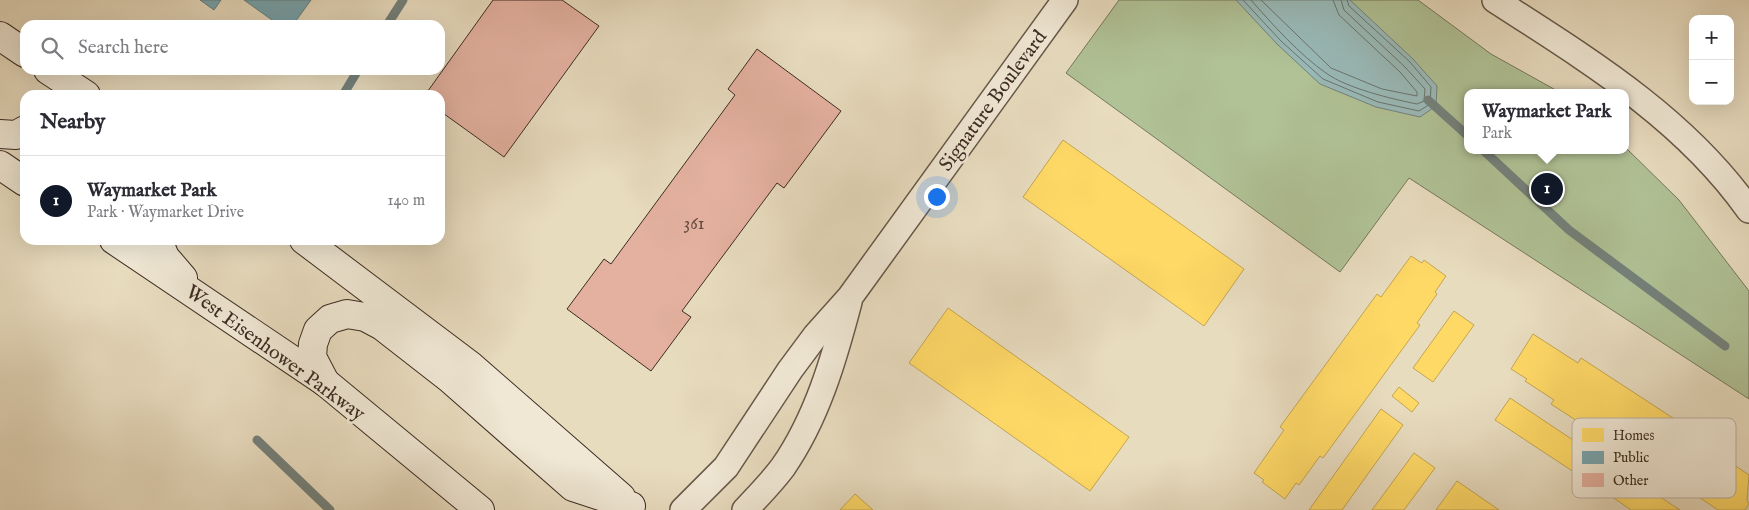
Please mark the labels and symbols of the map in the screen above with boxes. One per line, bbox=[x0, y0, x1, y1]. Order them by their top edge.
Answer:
street label: Signature Boulevard bbox=[934, 25, 1053, 176]
pin: 1 bbox=[1531, 170, 1563, 208]
your location bbox=[924, 184, 950, 210]
house number: 361 bbox=[684, 213, 704, 236]
street label: West Eisenhower Parkway bbox=[180, 280, 370, 427]
legend bbox=[1572, 418, 1736, 498]
text: Homes bbox=[1613, 427, 1655, 445]
text: Public bbox=[1613, 449, 1649, 467]
text: Other bbox=[1613, 472, 1648, 490]

